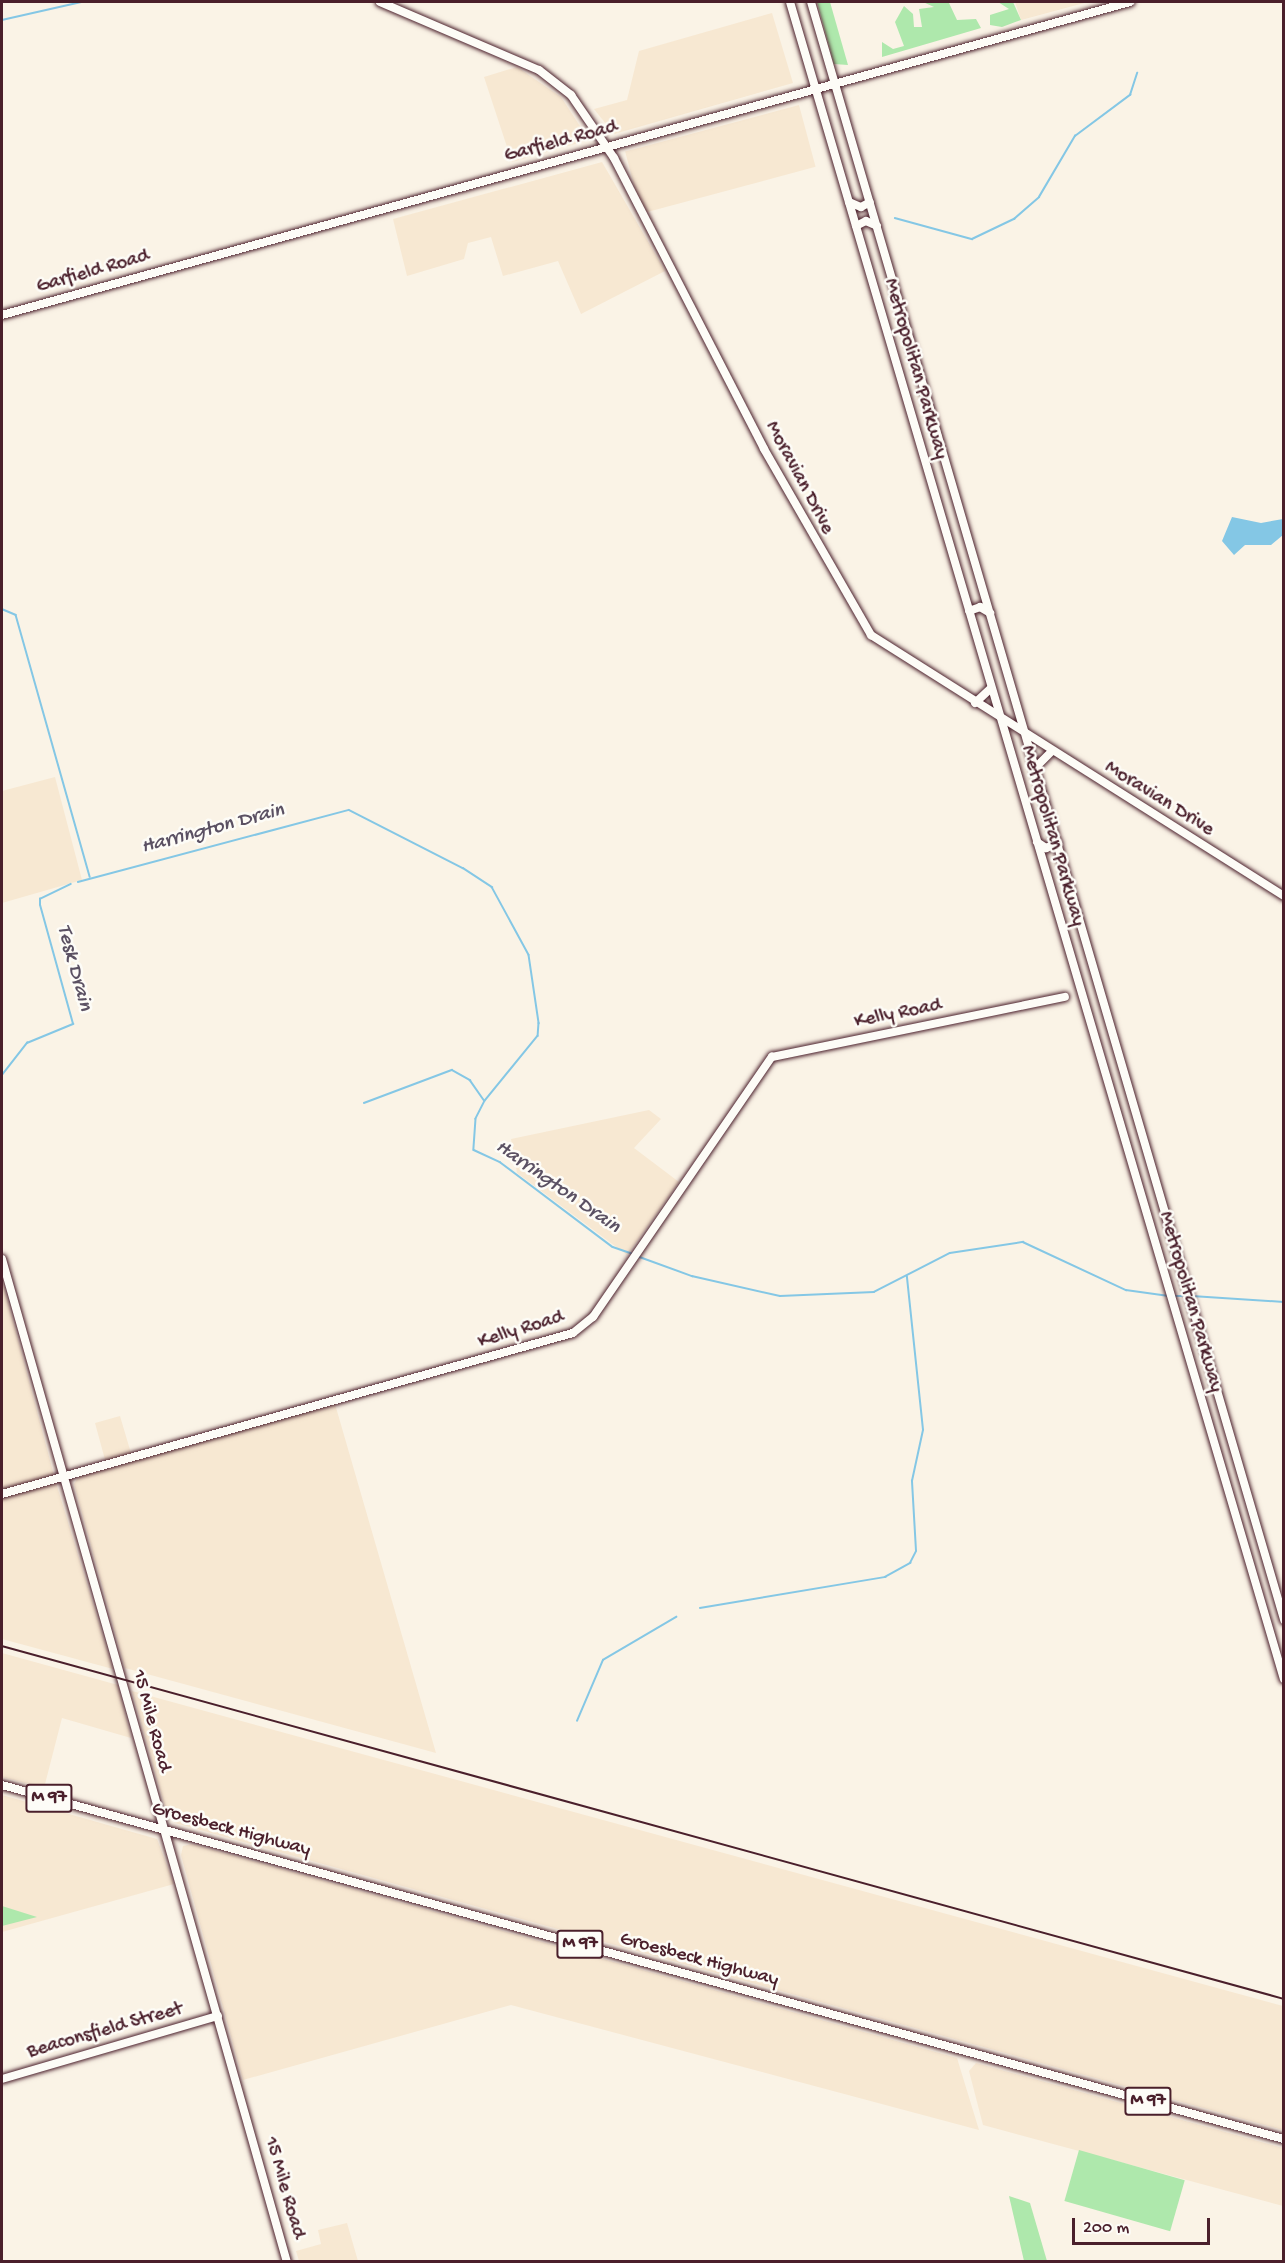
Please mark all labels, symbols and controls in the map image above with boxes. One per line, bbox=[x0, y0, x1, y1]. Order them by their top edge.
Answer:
street label: Garfield Road bbox=[502, 115, 620, 169]
street label: Garfield Road bbox=[34, 244, 152, 300]
street label: Metropolitan Parkway bbox=[878, 276, 952, 462]
street label: Moravian Drive bbox=[759, 417, 839, 539]
street label: Metropolitan Parkway bbox=[1015, 743, 1089, 929]
street label: Moravian Drive bbox=[1100, 756, 1218, 842]
water label: Harrington Drain bbox=[139, 799, 287, 861]
water label: Tesk Drain bbox=[49, 922, 97, 1014]
street label: Kelly Road bbox=[852, 994, 944, 1034]
water label: Harrington Drain bbox=[490, 1136, 624, 1240]
street label: Metropolitan Parkway bbox=[1153, 1209, 1227, 1395]
street label: Kelly Road bbox=[475, 1306, 567, 1354]
street label: 15 Mile Road bbox=[126, 1667, 176, 1775]
road number: M 97 bbox=[25, 1783, 73, 1813]
street label: Groesbeck Highway bbox=[149, 1797, 313, 1863]
street label: Groesbeck Highway bbox=[617, 1927, 781, 1993]
road number: M 97 bbox=[556, 1929, 604, 1959]
street label: Beaconsfield Street bbox=[24, 1997, 186, 2065]
road number: M 97 bbox=[1124, 2086, 1172, 2116]
street label: 15 Mile Road bbox=[258, 2134, 310, 2242]
scale bar bbox=[1075, 2206, 1213, 2244]
text: 200 m bbox=[1083, 2218, 1129, 2239]

